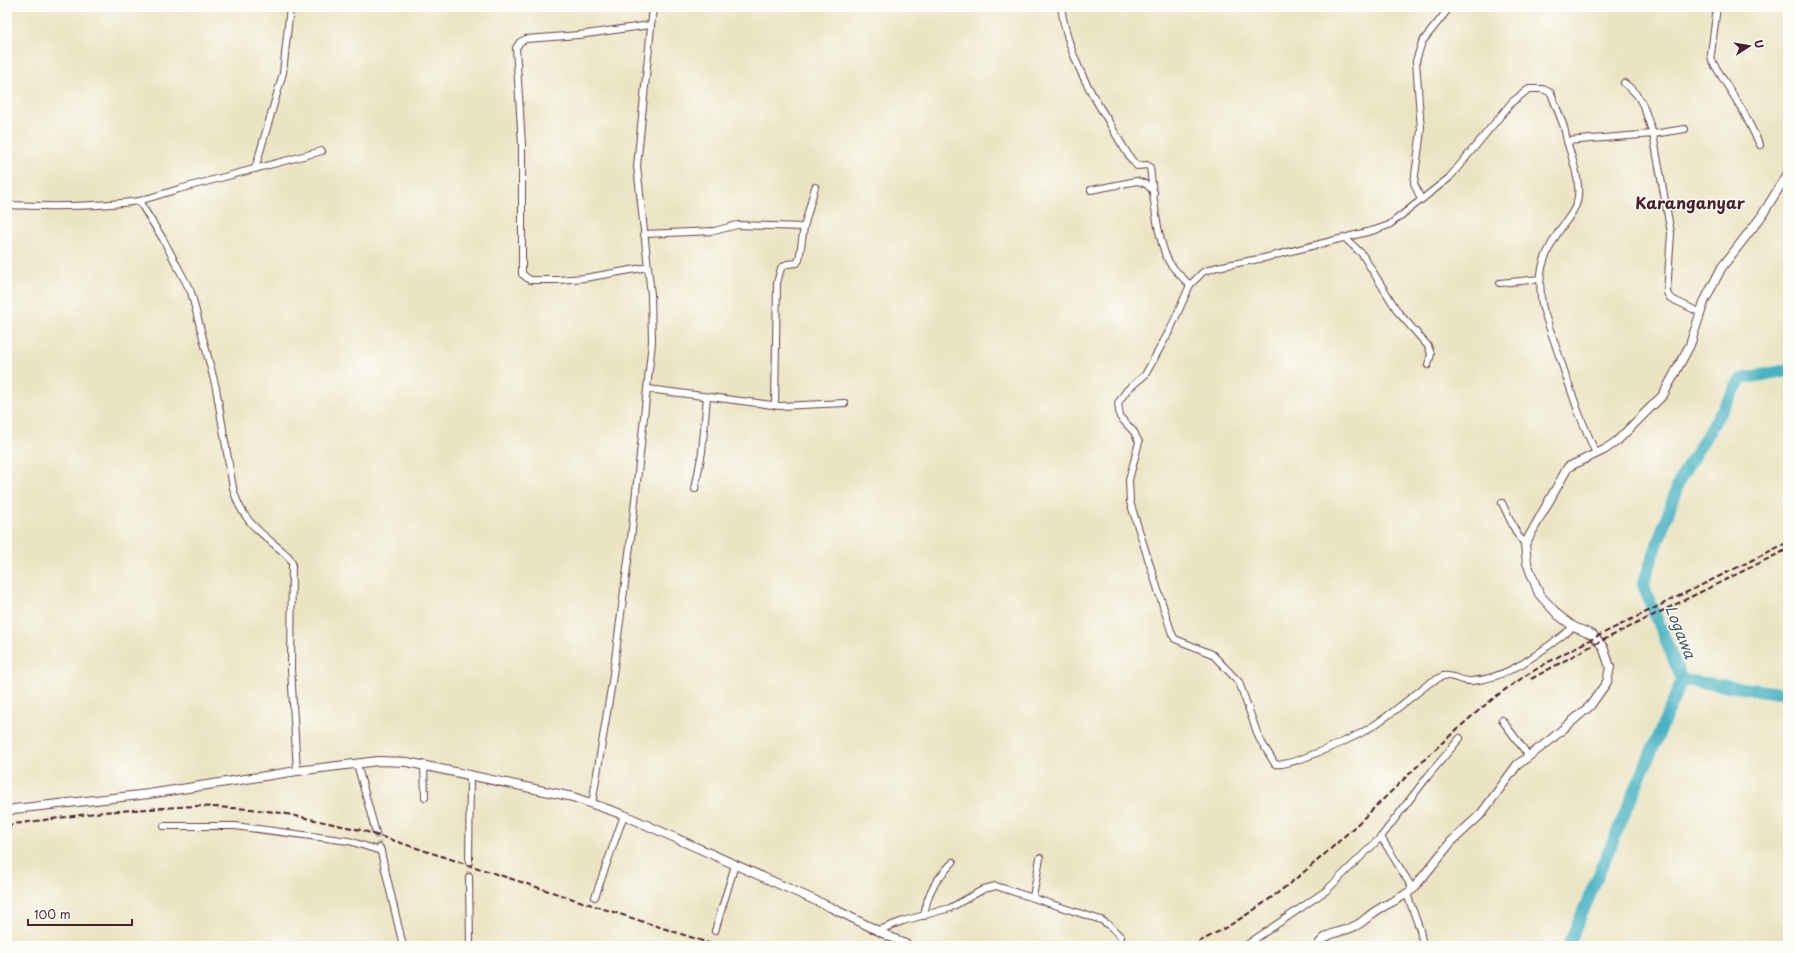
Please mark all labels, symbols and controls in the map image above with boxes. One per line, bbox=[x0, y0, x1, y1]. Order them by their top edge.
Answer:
north arrow bbox=[1729, 26, 1769, 66]
text: U bbox=[1750, 38, 1768, 50]
district label: Karanganyar bbox=[1635, 190, 1746, 214]
water label: Logawa bbox=[1660, 601, 1703, 662]
scale bar bbox=[28, 901, 132, 927]
text: 100 m bbox=[34, 905, 71, 923]

